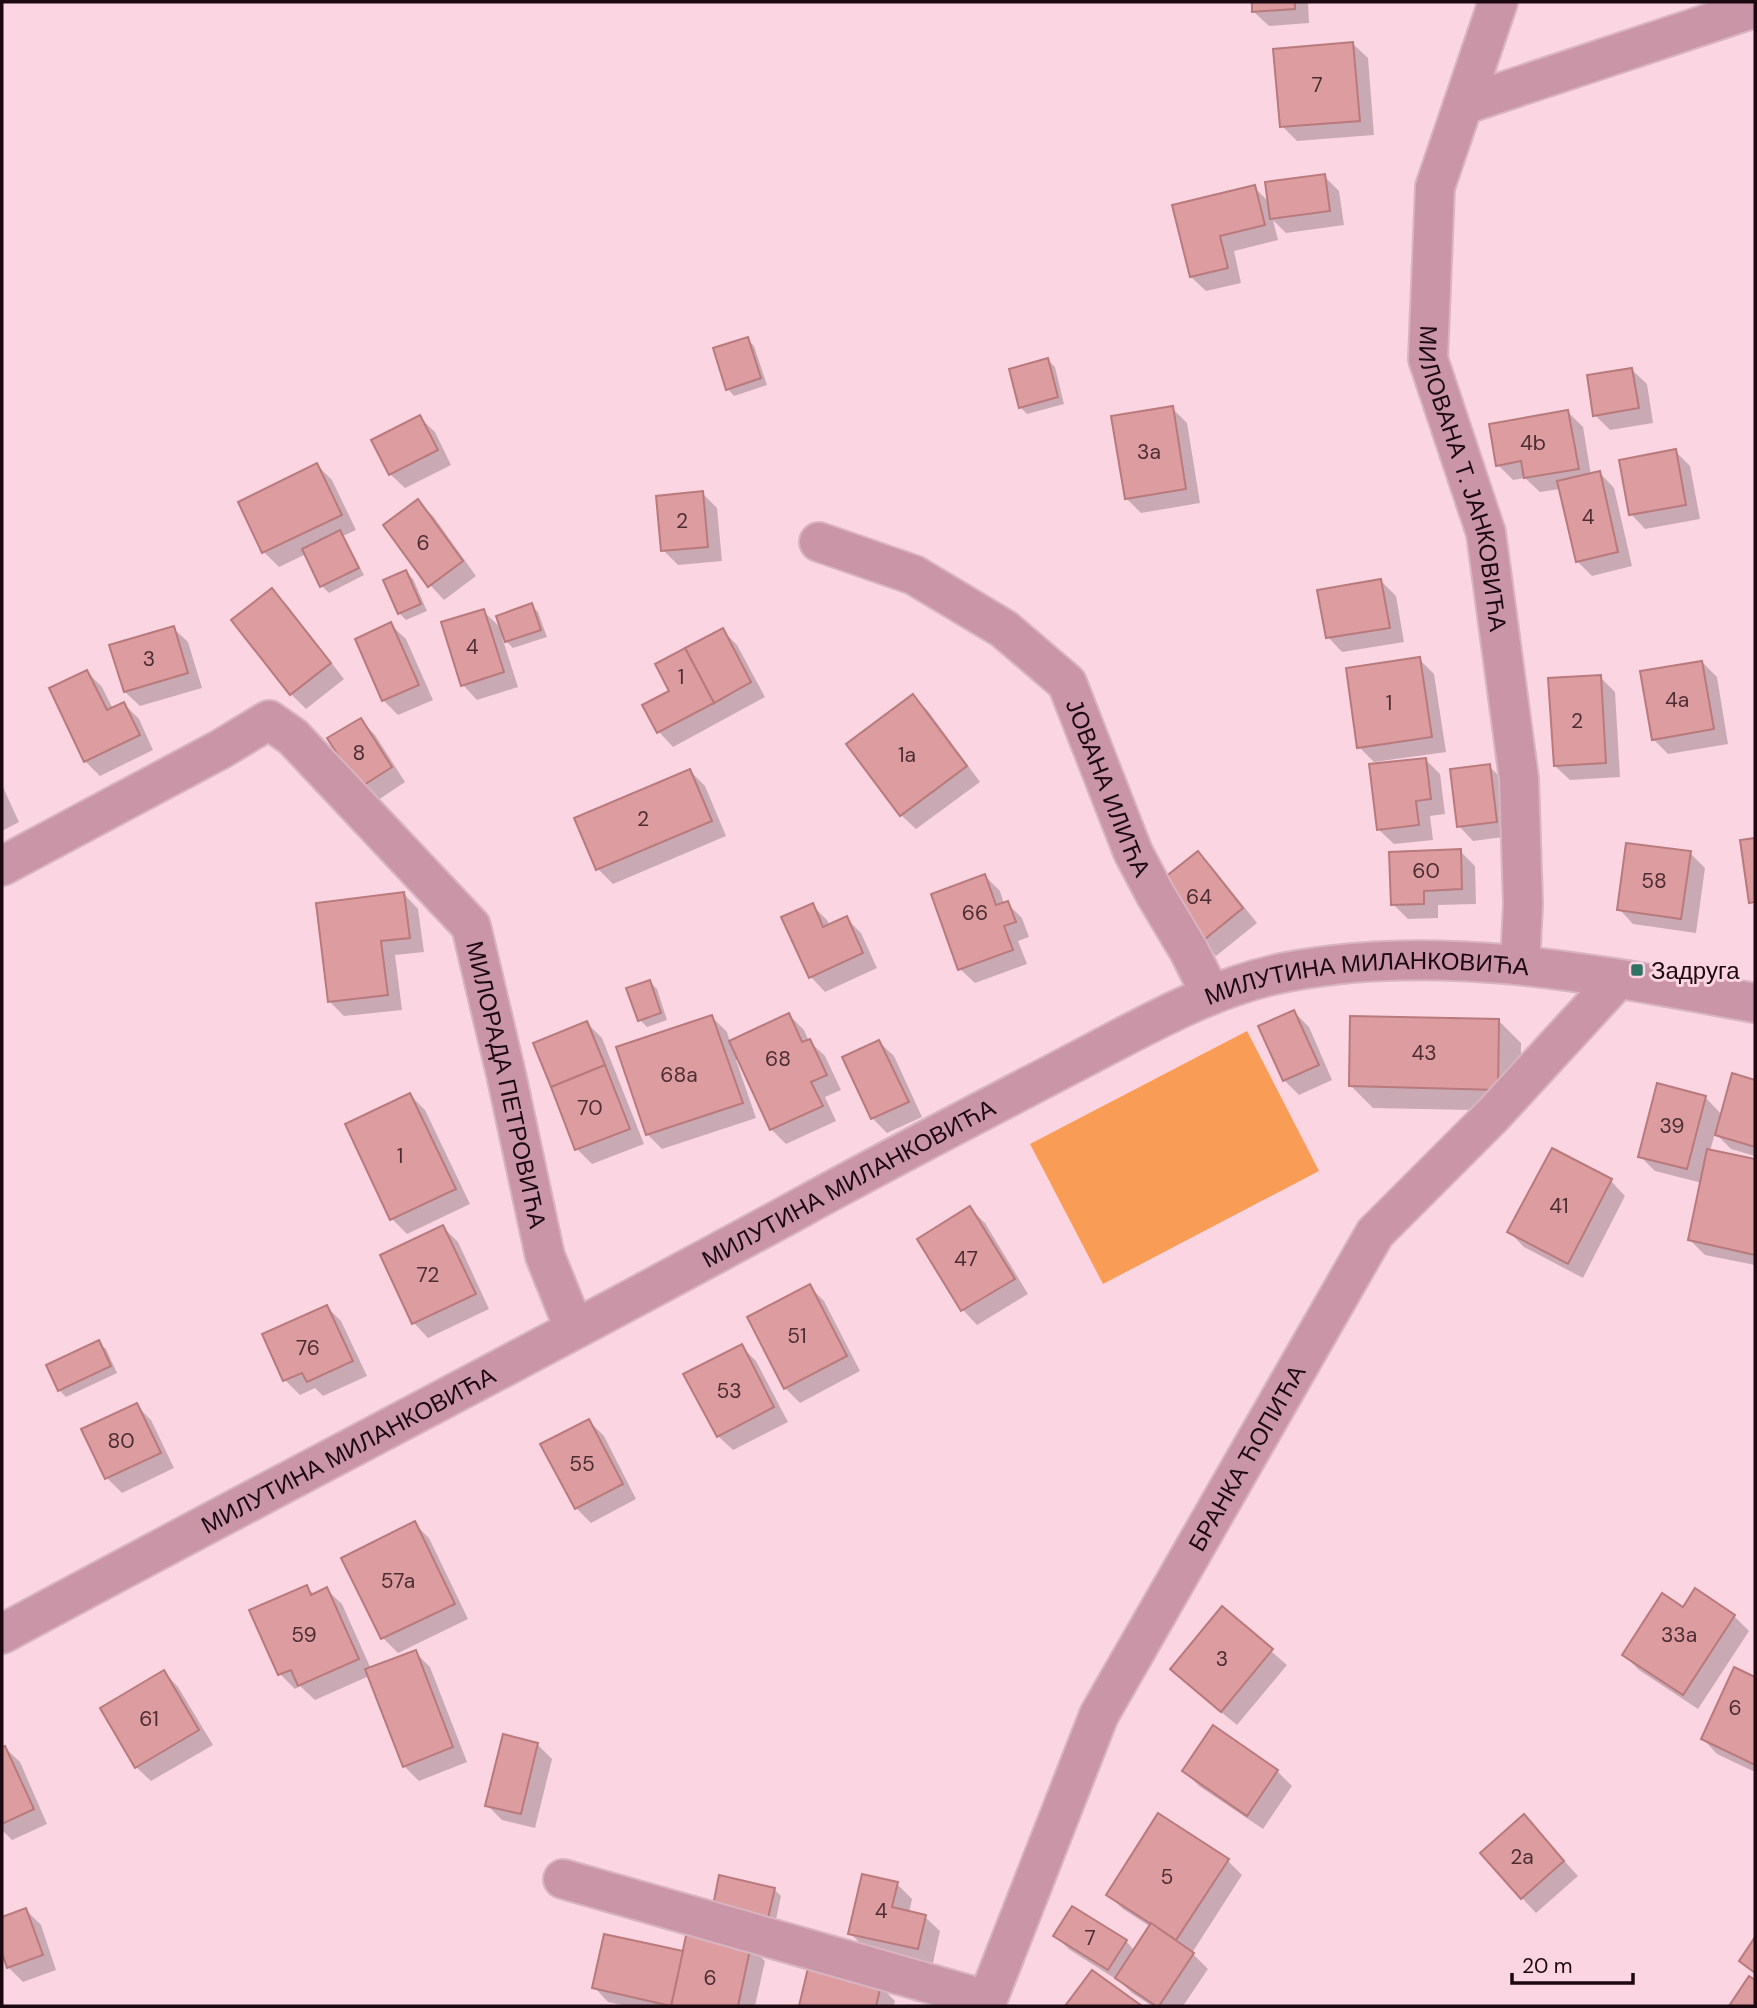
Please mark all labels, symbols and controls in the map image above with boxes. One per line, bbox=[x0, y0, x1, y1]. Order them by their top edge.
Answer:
house number: 7 bbox=[1311, 71, 1323, 99]
street label: МИЛОВАНА Т. ЈАНКОВИЋА bbox=[1412, 325, 1515, 633]
house number: 4b bbox=[1520, 429, 1546, 457]
house number: 3a bbox=[1137, 438, 1161, 466]
house number: 4 bbox=[1582, 503, 1595, 531]
house number: 2 bbox=[676, 507, 688, 535]
house number: 6 bbox=[416, 529, 430, 557]
house number: 4 bbox=[466, 633, 479, 661]
house number: 3 bbox=[143, 645, 155, 673]
house number: 1 bbox=[678, 663, 684, 691]
house number: 4a bbox=[1665, 686, 1689, 714]
house number: 1 bbox=[1386, 689, 1392, 717]
street label: ЈОВАНА ИЛИЋА bbox=[1059, 694, 1158, 882]
house number: 2 bbox=[1571, 707, 1583, 735]
house number: 8 bbox=[353, 739, 365, 767]
house number: 1a bbox=[898, 741, 916, 769]
house number: 2 bbox=[637, 805, 649, 833]
house number: 60 bbox=[1412, 857, 1440, 885]
house number: 58 bbox=[1641, 867, 1667, 895]
house number: 64 bbox=[1186, 883, 1212, 911]
house number: 66 bbox=[962, 899, 988, 927]
street label: МИЛОРАДА ПЕТРОВИЋА bbox=[460, 938, 554, 1231]
street label: МИЛУТИНА МИЛАНКОВИЋА bbox=[1200, 945, 1531, 1012]
place label: Задруга bbox=[1651, 955, 1740, 986]
marker: Задруга bbox=[1629, 962, 1645, 978]
house number: 43 bbox=[1411, 1039, 1437, 1067]
house number: 68 bbox=[765, 1045, 791, 1073]
house number: 68a bbox=[660, 1061, 698, 1089]
street label: МИЛУТИНА МИЛАНКОВИЋА bbox=[696, 1091, 1000, 1274]
house number: 70 bbox=[577, 1094, 603, 1122]
house number: 39 bbox=[1660, 1112, 1685, 1140]
house number: 1 bbox=[397, 1142, 403, 1170]
house number: 41 bbox=[1549, 1192, 1569, 1220]
house number: 47 bbox=[954, 1245, 978, 1273]
house number: 72 bbox=[417, 1261, 439, 1289]
house number: 51 bbox=[787, 1322, 807, 1350]
house number: 76 bbox=[296, 1334, 320, 1362]
street label: МИЛУТИНА МИЛАНКОВИЋА bbox=[196, 1359, 500, 1540]
street label: БРАНКА ЋОПИЋА bbox=[1181, 1359, 1312, 1557]
house number: 53 bbox=[716, 1377, 742, 1405]
house number: 80 bbox=[107, 1427, 135, 1455]
house number: 55 bbox=[569, 1450, 595, 1478]
house number: 57a bbox=[381, 1567, 415, 1595]
house number: 59 bbox=[291, 1621, 317, 1649]
house number: 33a bbox=[1661, 1621, 1697, 1649]
house number: 3 bbox=[1216, 1645, 1228, 1673]
house number: 6 bbox=[1728, 1694, 1742, 1722]
house number: 61 bbox=[139, 1705, 159, 1733]
house number: 2a bbox=[1510, 1843, 1534, 1871]
house number: 5 bbox=[1161, 1863, 1173, 1891]
house number: 4 bbox=[875, 1897, 888, 1925]
house number: 7 bbox=[1084, 1924, 1096, 1952]
scale bar bbox=[1512, 1941, 1633, 1985]
text: 20 m bbox=[1522, 1952, 1573, 1980]
house number: 6 bbox=[703, 1964, 717, 1992]

